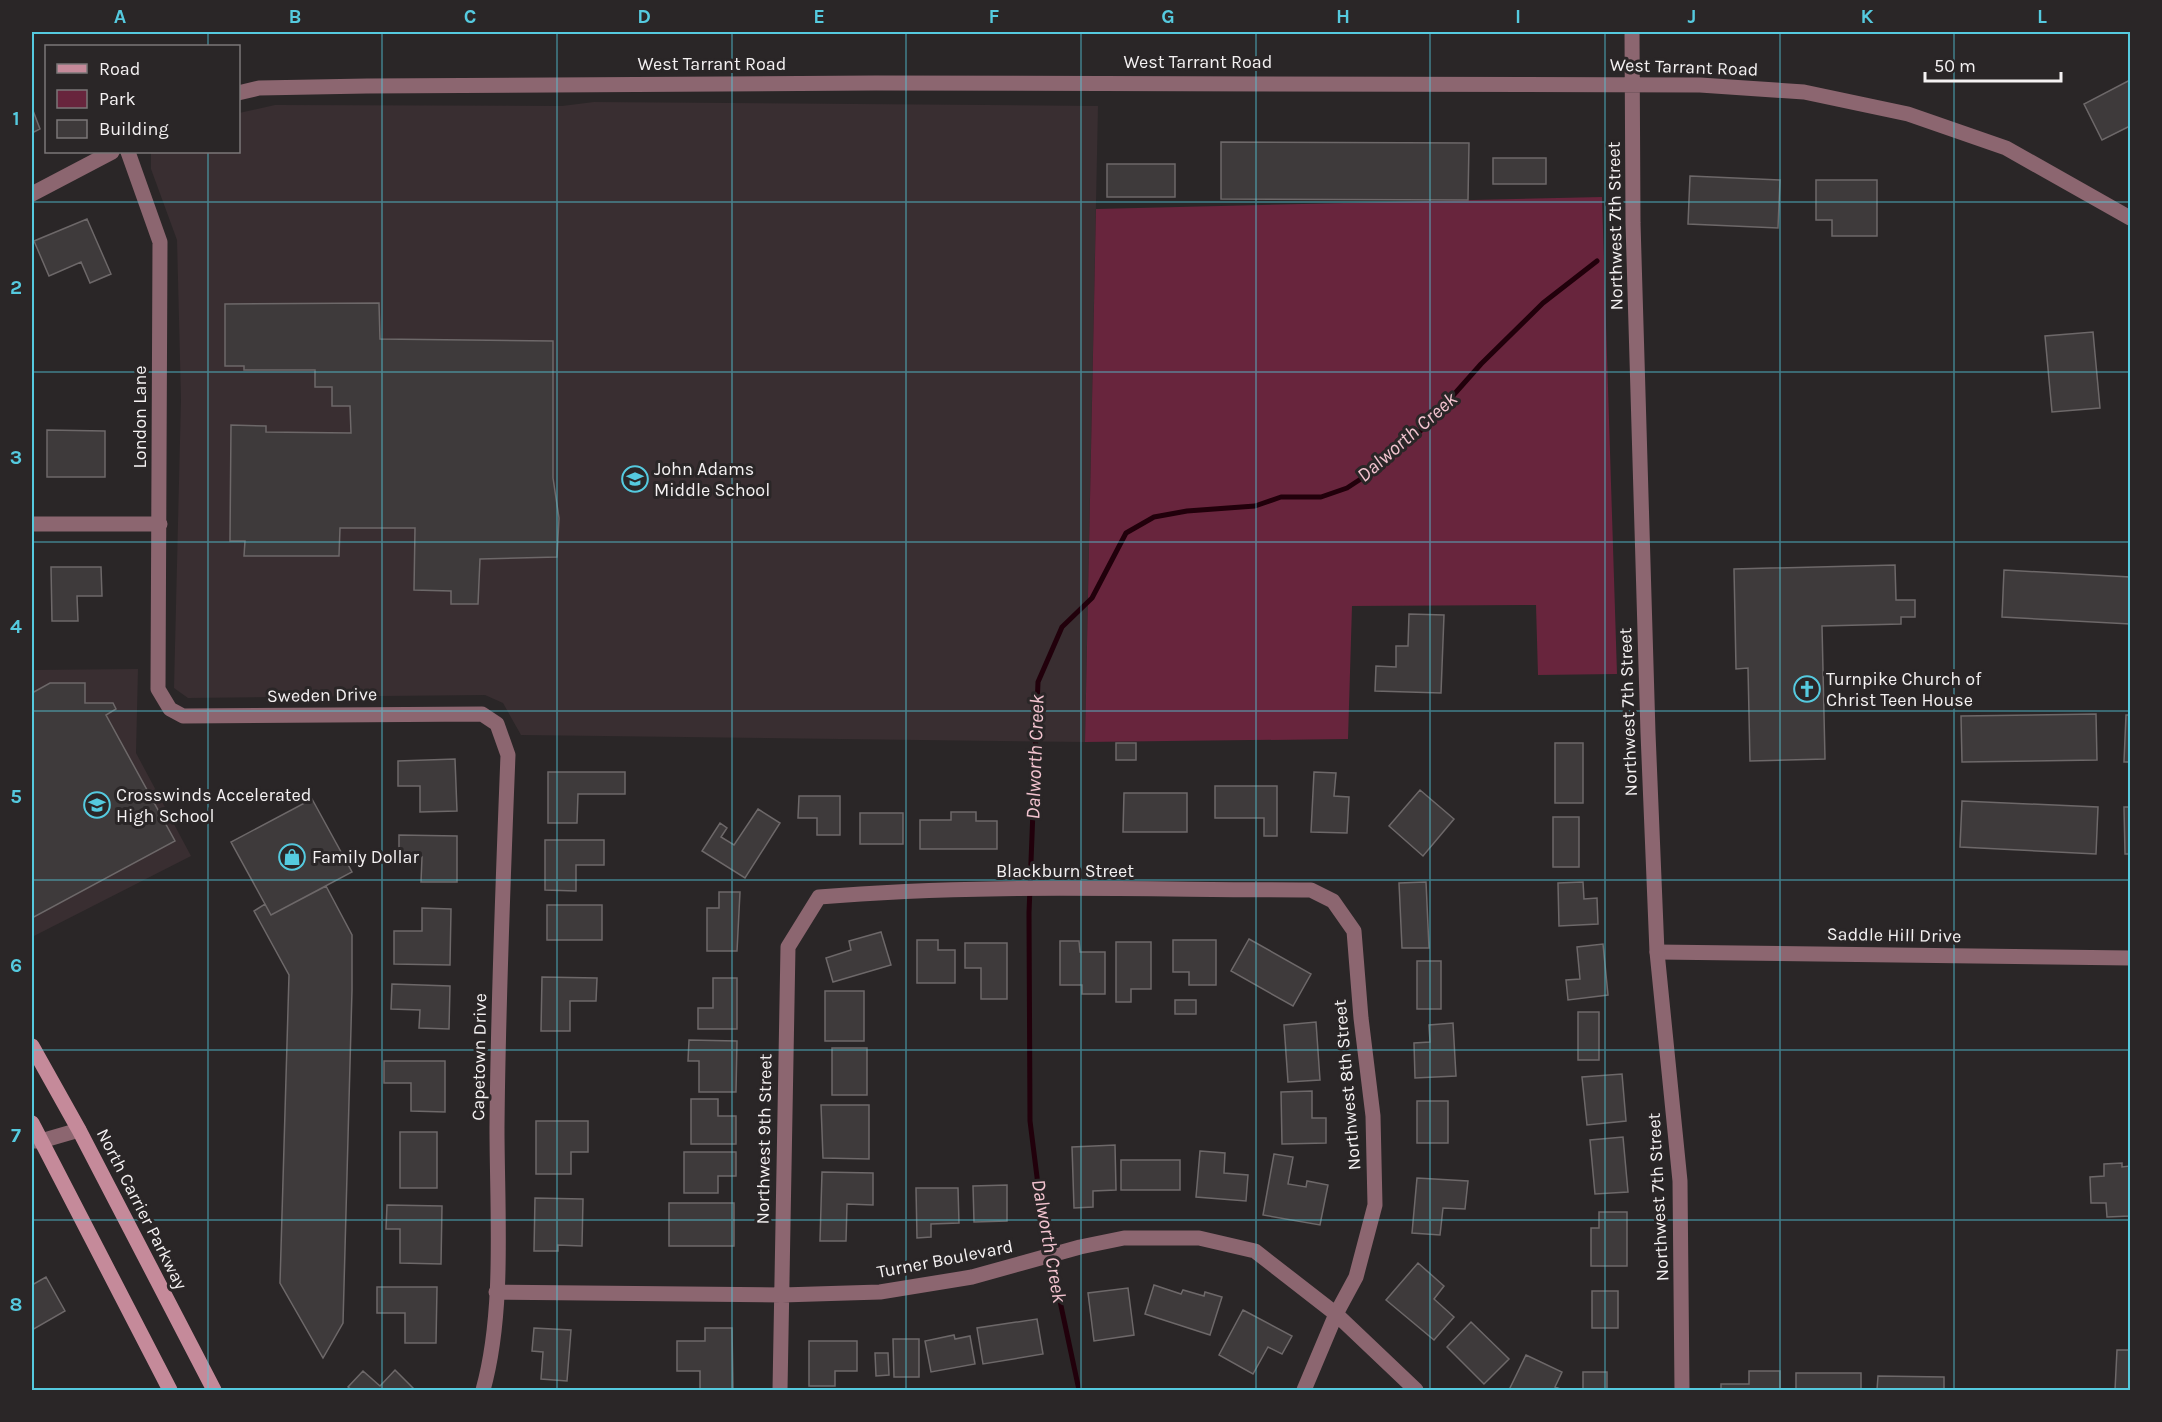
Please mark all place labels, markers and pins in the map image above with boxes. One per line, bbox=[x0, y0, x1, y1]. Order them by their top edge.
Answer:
place label: John Adams Middle School bbox=[654, 458, 770, 501]
school or university icon: John Adams Middle School bbox=[620, 464, 650, 494]
place label: Turnpike Church of Christ Teen House bbox=[1826, 668, 1982, 711]
church icon: Turnpike Church of Christ Teen House bbox=[1792, 674, 1822, 704]
place label: Crosswinds Accelerated High School bbox=[116, 784, 312, 827]
school or university icon: Crosswinds Accelerated High School bbox=[82, 790, 112, 820]
shop icon: Family Dollar bbox=[277, 842, 307, 872]
place label: Family Dollar bbox=[312, 846, 420, 868]

